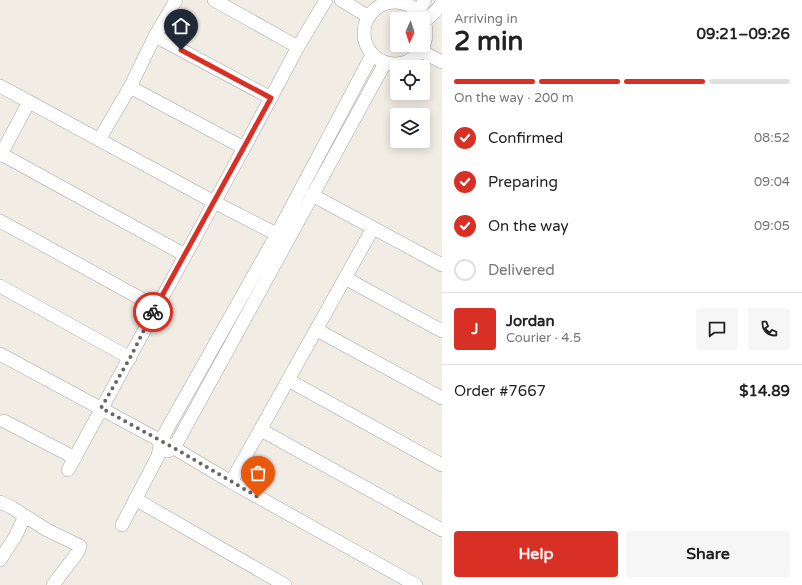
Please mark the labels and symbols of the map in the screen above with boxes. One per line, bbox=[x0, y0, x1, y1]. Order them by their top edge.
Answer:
pin bbox=[164, 9, 198, 50]
north arrow bbox=[390, 12, 430, 52]
courier bbox=[133, 292, 173, 332]
pin bbox=[241, 456, 275, 497]

